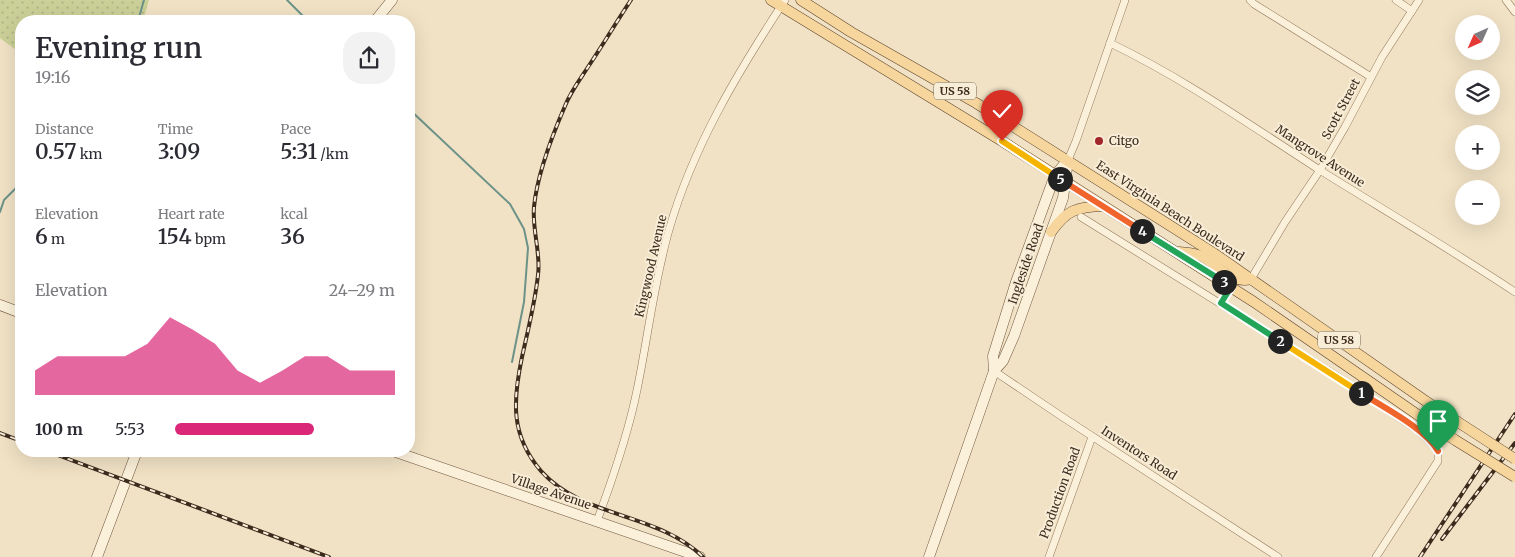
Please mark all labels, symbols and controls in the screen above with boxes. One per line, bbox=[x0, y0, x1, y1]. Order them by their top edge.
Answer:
north arrow bbox=[1455, 15, 1500, 60]
map controls bbox=[1455, 15, 1500, 225]
text: Evening run bbox=[35, 30, 202, 66]
button: share bbox=[343, 32, 395, 84]
text: 19:16 bbox=[35, 67, 70, 87]
button: layers bbox=[1455, 70, 1500, 115]
street label: Scott Street bbox=[1318, 75, 1363, 142]
road number: US 58 bbox=[934, 82, 976, 100]
pin bbox=[981, 90, 1023, 141]
icon: check bbox=[988, 97, 1016, 125]
text: Distance bbox=[35, 120, 94, 138]
text: Time bbox=[158, 120, 193, 138]
text: Pace bbox=[280, 120, 311, 138]
street label: Mangrove Avenue bbox=[1273, 121, 1368, 190]
button: + bbox=[1455, 125, 1500, 170]
place label: Citgo bbox=[1109, 133, 1139, 148]
marker: Citgo bbox=[1093, 135, 1105, 147]
text: 0.57 bbox=[35, 138, 76, 165]
text: 3:09 bbox=[158, 138, 200, 165]
text: 5:31 bbox=[280, 138, 317, 165]
text: km bbox=[76, 145, 103, 163]
text: /km bbox=[317, 145, 349, 163]
street label: East Virginia Beach Boulevard bbox=[1094, 157, 1247, 264]
pin: 5 bbox=[1048, 166, 1072, 192]
text: 5 bbox=[1056, 170, 1065, 188]
button: − bbox=[1455, 180, 1500, 225]
text: Elevation bbox=[35, 205, 99, 223]
text: Heart rate bbox=[158, 205, 225, 223]
text: kcal bbox=[280, 205, 308, 223]
street label: Kingwood Avenue bbox=[631, 213, 670, 319]
pin: 4 bbox=[1130, 218, 1154, 244]
street label: Ingleside Road bbox=[1005, 221, 1046, 306]
text: 4 bbox=[1138, 222, 1147, 240]
text: 6 bbox=[35, 223, 48, 250]
text: 154 bbox=[158, 223, 192, 250]
text: 36 bbox=[280, 223, 305, 250]
text: m bbox=[48, 230, 65, 248]
text: bpm bbox=[192, 230, 226, 248]
pin: 3 bbox=[1212, 270, 1236, 294]
text: 3 bbox=[1220, 273, 1229, 291]
text: Elevation bbox=[35, 280, 108, 300]
text: 24–29 m bbox=[329, 280, 395, 300]
pin: 2 bbox=[1268, 328, 1292, 354]
text: 2 bbox=[1276, 332, 1285, 350]
road number: US 58 bbox=[1318, 332, 1360, 348]
pin: 1 bbox=[1348, 380, 1374, 406]
text: 1 bbox=[1358, 384, 1365, 402]
pin bbox=[1417, 400, 1459, 451]
icon: arrive bbox=[1424, 407, 1452, 435]
text: 100 m bbox=[35, 419, 83, 439]
text: 5:53 bbox=[115, 419, 145, 439]
street label: Inventors Road bbox=[1099, 423, 1180, 483]
street label: Production Road bbox=[1036, 445, 1083, 541]
street label: Village Avenue bbox=[508, 470, 593, 512]

